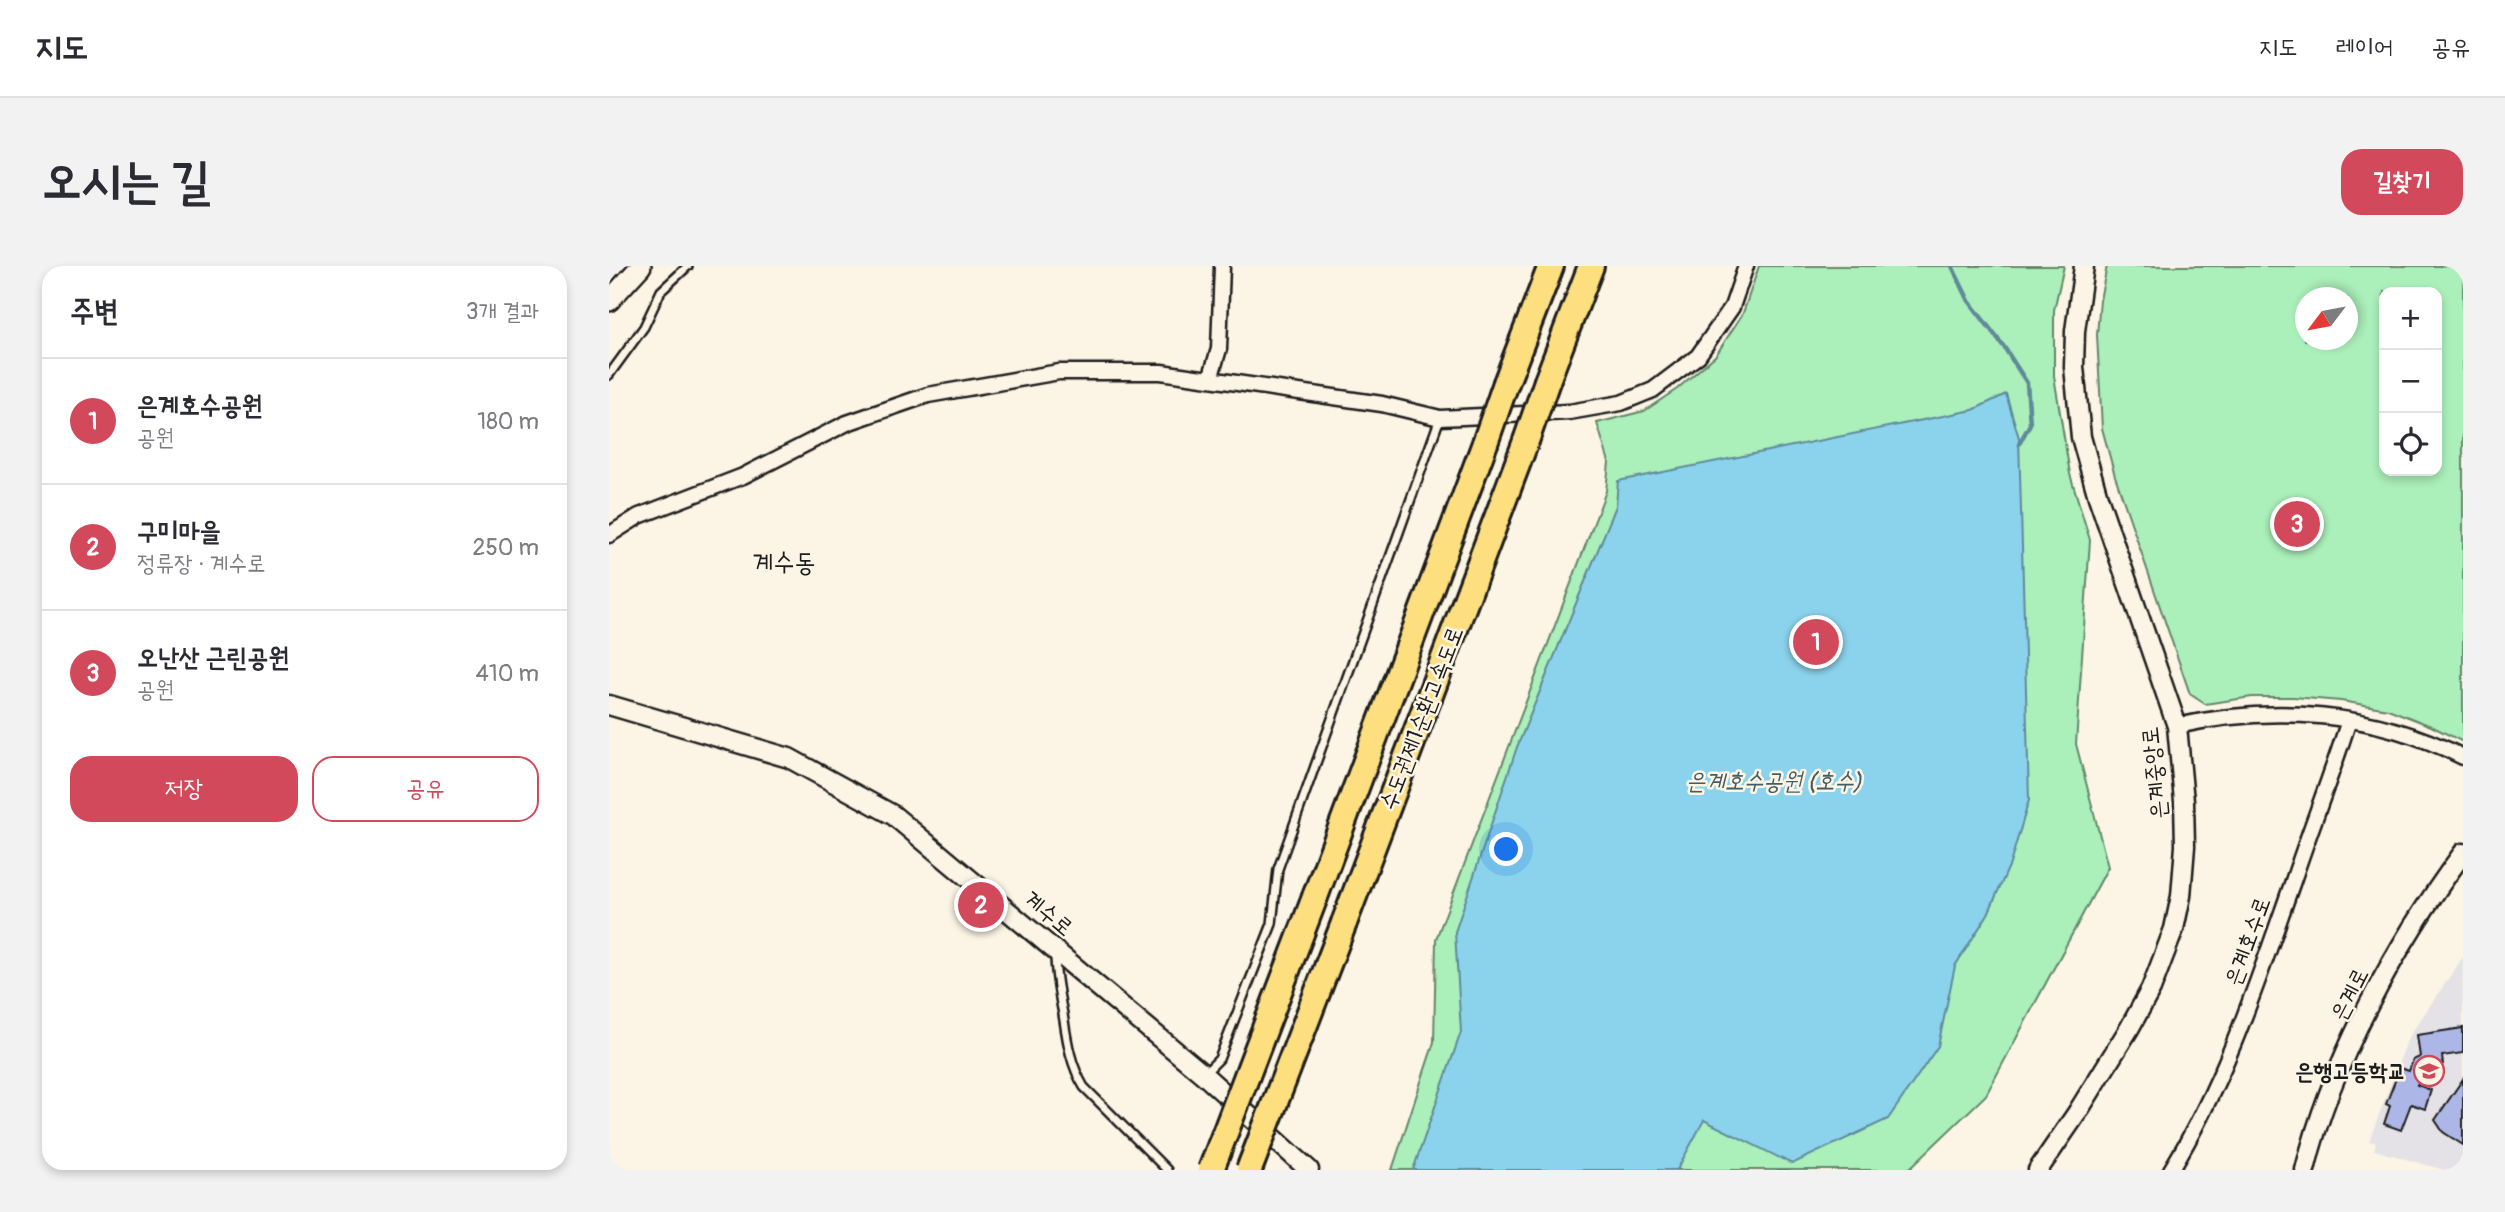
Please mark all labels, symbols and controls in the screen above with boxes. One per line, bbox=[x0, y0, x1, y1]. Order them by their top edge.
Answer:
text: 지도 bbox=[35, 27, 88, 68]
text: 지도 bbox=[2259, 33, 2297, 62]
text: 레이어 bbox=[2335, 33, 2393, 62]
text: 공유 bbox=[2431, 33, 2470, 62]
button: 길찾기 bbox=[2341, 149, 2463, 215]
text: 오시는 길 bbox=[42, 151, 210, 212]
north arrow bbox=[2295, 287, 2358, 350]
map controls bbox=[2379, 287, 2442, 476]
button: + bbox=[2379, 287, 2442, 350]
text: 주변 bbox=[70, 293, 118, 330]
text: 3개 결과 bbox=[466, 297, 539, 326]
button: − bbox=[2379, 350, 2442, 413]
text: 은계호수공원 bbox=[137, 390, 263, 422]
text: 1 bbox=[89, 407, 98, 436]
text: 180 m bbox=[477, 407, 539, 436]
button: locate bbox=[2379, 413, 2442, 476]
text: 공원 bbox=[137, 423, 174, 452]
pin: 3 bbox=[2274, 498, 2320, 550]
text: 구미마을 bbox=[137, 516, 221, 548]
text: 2 bbox=[87, 533, 99, 562]
text: 250 m bbox=[473, 533, 539, 562]
district label: 계수동 bbox=[753, 547, 815, 579]
text: 정류장 · 계수로 bbox=[137, 549, 265, 578]
pin: 1 bbox=[1793, 616, 1839, 668]
street label: 수도권제1순환고속도로 bbox=[1373, 622, 1470, 814]
text: 오난산 근린공원 bbox=[137, 642, 289, 674]
text: 3 bbox=[87, 659, 99, 688]
text: 410 m bbox=[476, 659, 539, 688]
text: 공원 bbox=[137, 675, 174, 704]
street label: 은계중앙로 bbox=[2135, 725, 2174, 820]
button: 저장 bbox=[70, 756, 298, 822]
button: 공유 bbox=[312, 756, 539, 822]
water label: 은계호수공원 (호수) bbox=[1686, 767, 1862, 796]
your location bbox=[1489, 832, 1523, 866]
pin: 2 bbox=[958, 879, 1004, 931]
street label: 계수로 bbox=[1018, 884, 1079, 942]
street label: 은계호수로 bbox=[2218, 893, 2277, 990]
street label: 은계로 bbox=[2324, 963, 2375, 1026]
school or university icon: 은행고등학교 bbox=[2412, 1054, 2446, 1088]
place label: 은행고등학교 bbox=[2295, 1057, 2406, 1086]

